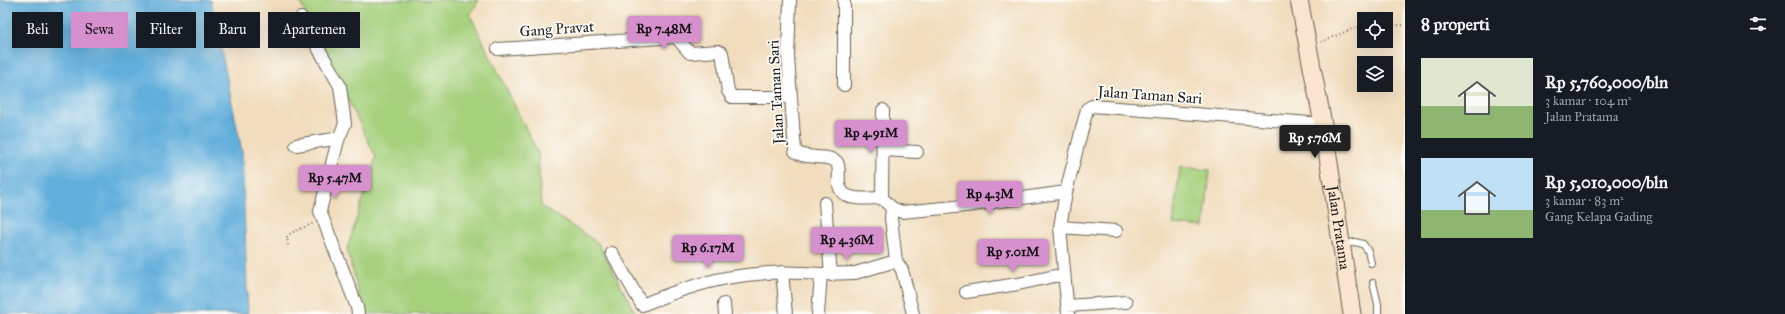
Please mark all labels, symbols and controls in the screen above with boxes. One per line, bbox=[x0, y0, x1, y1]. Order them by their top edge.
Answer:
chip: Beli bbox=[12, 12, 63, 48]
chip: Sewa bbox=[71, 12, 128, 48]
chip: Filter bbox=[136, 12, 196, 48]
chip: Baru bbox=[204, 12, 260, 48]
chip: Apartemen bbox=[268, 12, 360, 48]
map controls bbox=[1357, 12, 1393, 92]
button: locate bbox=[1357, 12, 1393, 48]
icon: filters bbox=[1747, 13, 1769, 35]
text: 8 properti bbox=[1421, 14, 1490, 35]
pin: Rp 7.48M bbox=[623, 16, 705, 50]
street label: Gang Pravat bbox=[519, 17, 596, 41]
text: Rp 7.48M bbox=[636, 21, 692, 37]
street label: Jalan Taman Sari bbox=[764, 39, 789, 147]
button: layers bbox=[1357, 56, 1393, 92]
text: Rp 5,760,000/bln bbox=[1545, 72, 1668, 93]
icon: home bbox=[1453, 74, 1501, 122]
street label: Jalan Taman Sari bbox=[1095, 82, 1203, 109]
text: 3 kamar · 104 m² bbox=[1545, 93, 1632, 109]
text: Jalan Pratama bbox=[1545, 109, 1619, 125]
pin: Rp 4.91M bbox=[830, 120, 912, 154]
text: Rp 4.91M bbox=[844, 125, 898, 141]
pin: Rp 5.76M bbox=[1274, 125, 1356, 159]
text: Rp 5.76M bbox=[1288, 130, 1342, 146]
pin: Rp 5.47M bbox=[294, 165, 376, 199]
text: Rp 5.47M bbox=[308, 170, 362, 186]
text: Rp 5,010,000/bln bbox=[1545, 172, 1668, 193]
icon: home bbox=[1453, 174, 1501, 222]
pin: Rp 4.3M bbox=[953, 181, 1027, 215]
street label: Jalan Pratama bbox=[1322, 182, 1354, 271]
text: Rp 4.3M bbox=[966, 186, 1014, 202]
text: 3 kamar · 83 m² bbox=[1545, 193, 1624, 209]
text: Gang Kelapa Gading bbox=[1545, 209, 1652, 225]
pin: Rp 4.36M bbox=[806, 227, 888, 261]
text: Rp 4.36M bbox=[820, 232, 874, 248]
pin: Rp 6.17M bbox=[667, 235, 749, 269]
pin: Rp 5.01M bbox=[972, 239, 1054, 273]
text: Rp 6.17M bbox=[681, 240, 735, 256]
text: Rp 5.01M bbox=[987, 244, 1039, 260]

